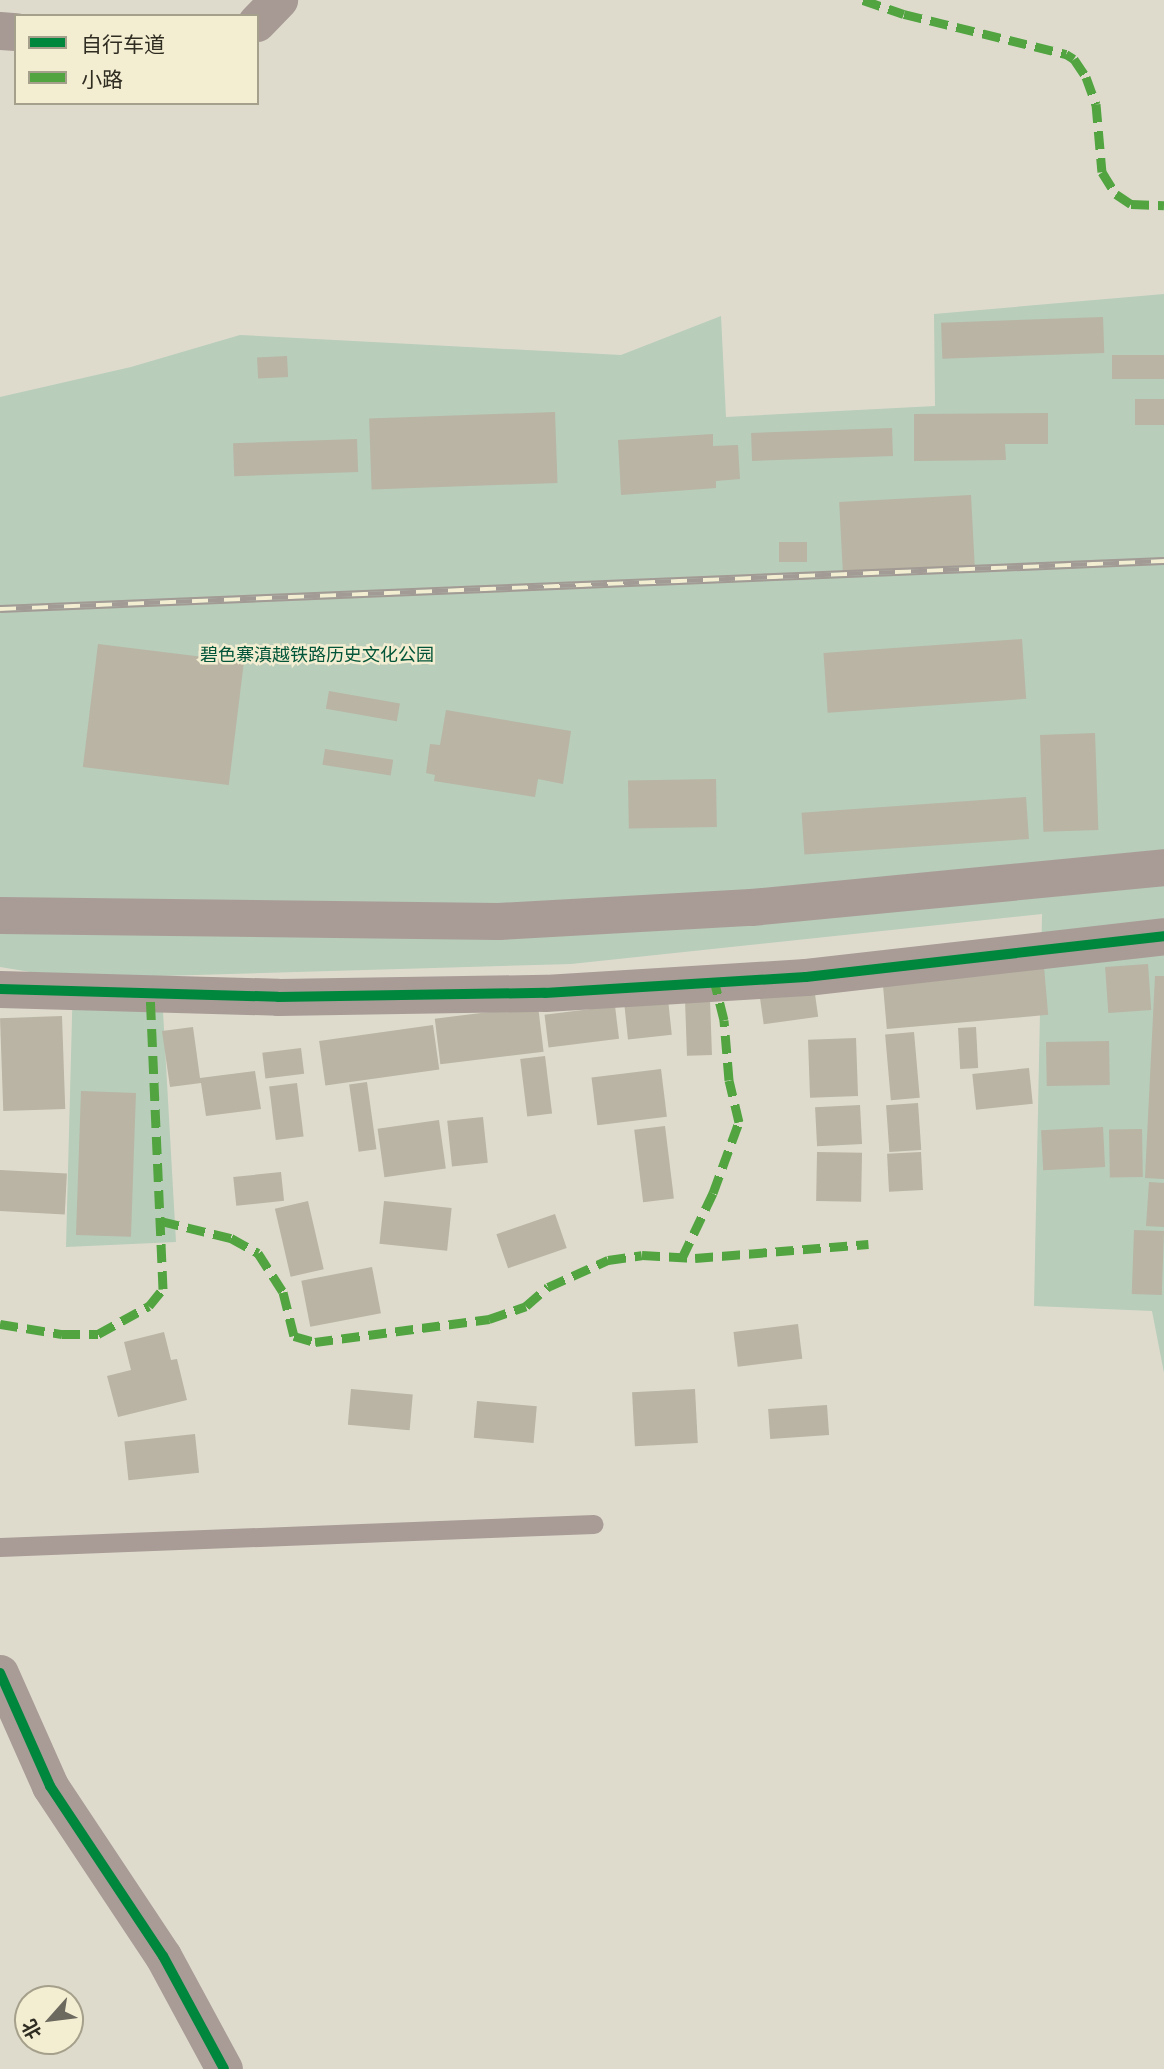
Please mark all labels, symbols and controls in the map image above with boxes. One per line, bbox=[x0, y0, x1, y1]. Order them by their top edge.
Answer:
legend bbox=[14, 14, 259, 105]
text: 自行车道 bbox=[81, 32, 165, 57]
text: 小路 bbox=[81, 67, 123, 92]
park label: 碧色寨滇越铁路历史文化公园 bbox=[200, 644, 434, 666]
north arrow bbox=[14, 1985, 84, 2055]
text: 北 bbox=[17, 2015, 46, 2043]

